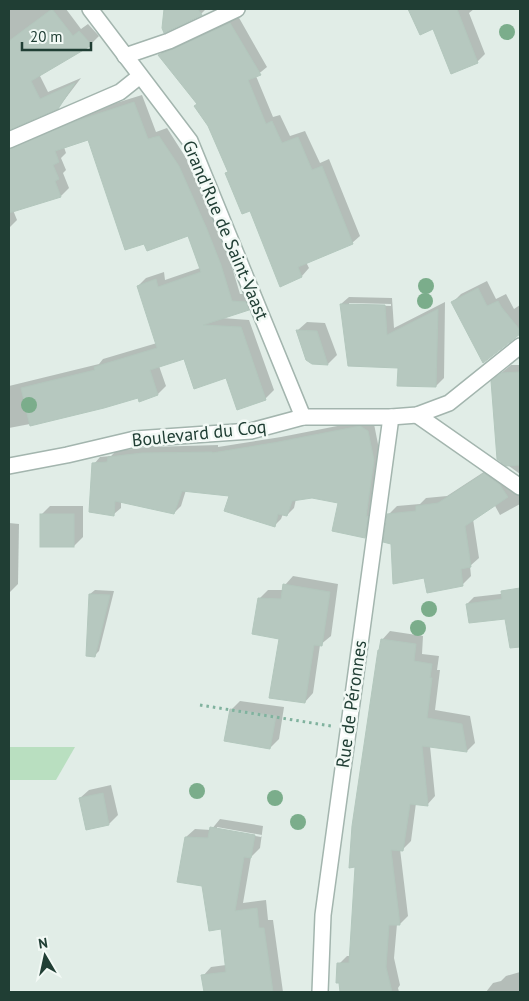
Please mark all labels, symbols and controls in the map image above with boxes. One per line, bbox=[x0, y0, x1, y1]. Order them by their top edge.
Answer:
scale bar bbox=[22, 20, 91, 52]
text: 20 m bbox=[30, 27, 63, 46]
street label: Grand'Rue de Saint-Vaast bbox=[178, 137, 274, 323]
street label: Boulevard du Coq bbox=[131, 414, 267, 452]
street label: Rue de Péronnes bbox=[331, 639, 371, 769]
north arrow bbox=[20, 931, 70, 981]
text: N bbox=[37, 934, 49, 953]

